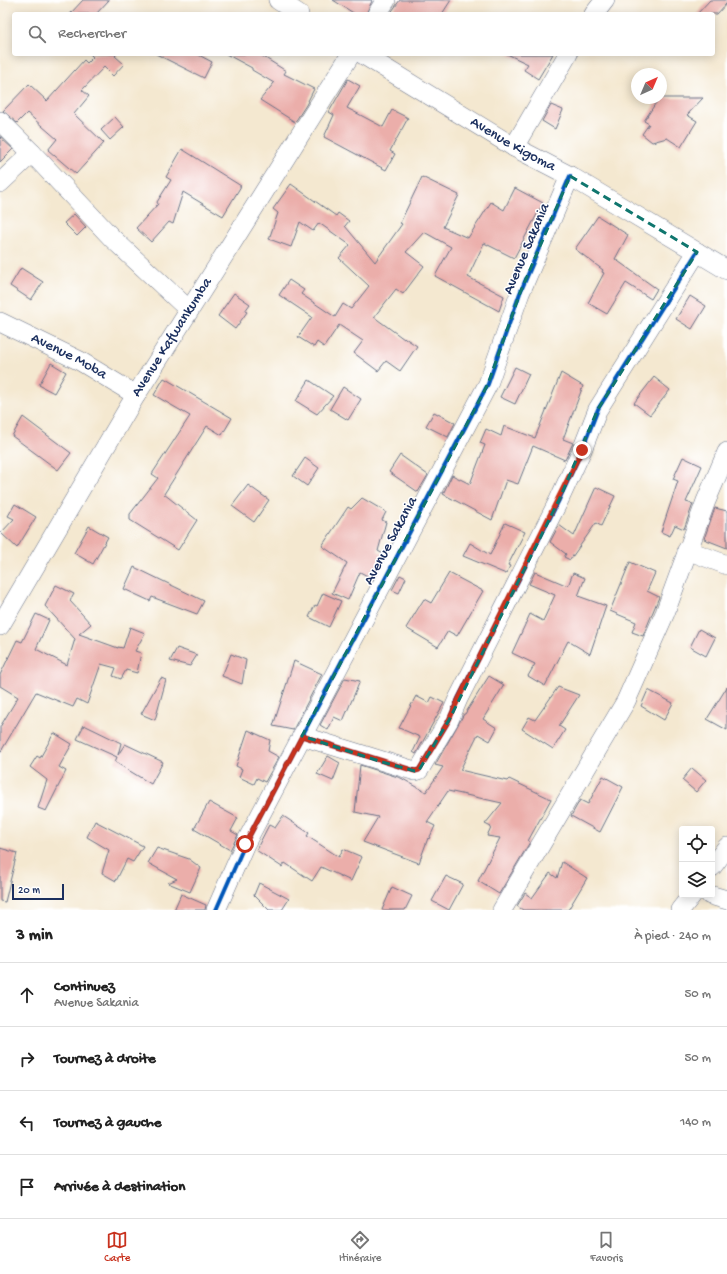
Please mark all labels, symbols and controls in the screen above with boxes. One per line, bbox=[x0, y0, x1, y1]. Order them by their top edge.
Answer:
search box bbox=[12, 12, 715, 56]
icon: search bbox=[26, 23, 48, 45]
text: Rechercher bbox=[58, 25, 126, 43]
north arrow bbox=[631, 68, 667, 104]
street label: Avenue Kigoma bbox=[467, 113, 559, 176]
street label: Avenue Sakania bbox=[500, 200, 555, 297]
street label: Avenue Kafwankumba bbox=[128, 274, 217, 401]
street label: Avenue Moba bbox=[28, 329, 111, 384]
route end bbox=[573, 441, 591, 459]
street label: Avenue Sakania bbox=[360, 493, 422, 588]
map controls bbox=[679, 826, 715, 898]
button: locate bbox=[679, 826, 715, 862]
route start bbox=[236, 835, 254, 853]
button: layers bbox=[679, 862, 715, 898]
scale bar bbox=[12, 882, 64, 901]
text: 20 m bbox=[18, 885, 40, 897]
text: 3 min bbox=[16, 926, 53, 946]
text: À pied · 240 m bbox=[634, 929, 711, 944]
text: Continuez bbox=[54, 978, 115, 996]
icon: ahead bbox=[16, 984, 38, 1006]
text: 50 m bbox=[684, 987, 711, 1002]
text: Avenue Sakania bbox=[54, 996, 139, 1011]
icon: right bbox=[16, 1048, 38, 1070]
text: Tournez à droite bbox=[54, 1050, 156, 1068]
text: 50 m bbox=[684, 1051, 711, 1066]
icon: left bbox=[16, 1112, 38, 1134]
text: Tournez à gauche bbox=[54, 1114, 162, 1132]
text: 140 m bbox=[680, 1115, 711, 1130]
icon: arrive bbox=[16, 1176, 38, 1198]
text: Arrivée à destination bbox=[54, 1178, 185, 1196]
tab: Carte bbox=[104, 1229, 130, 1265]
tab: Itinéraire bbox=[339, 1229, 381, 1265]
tab: Favoris bbox=[590, 1229, 623, 1265]

